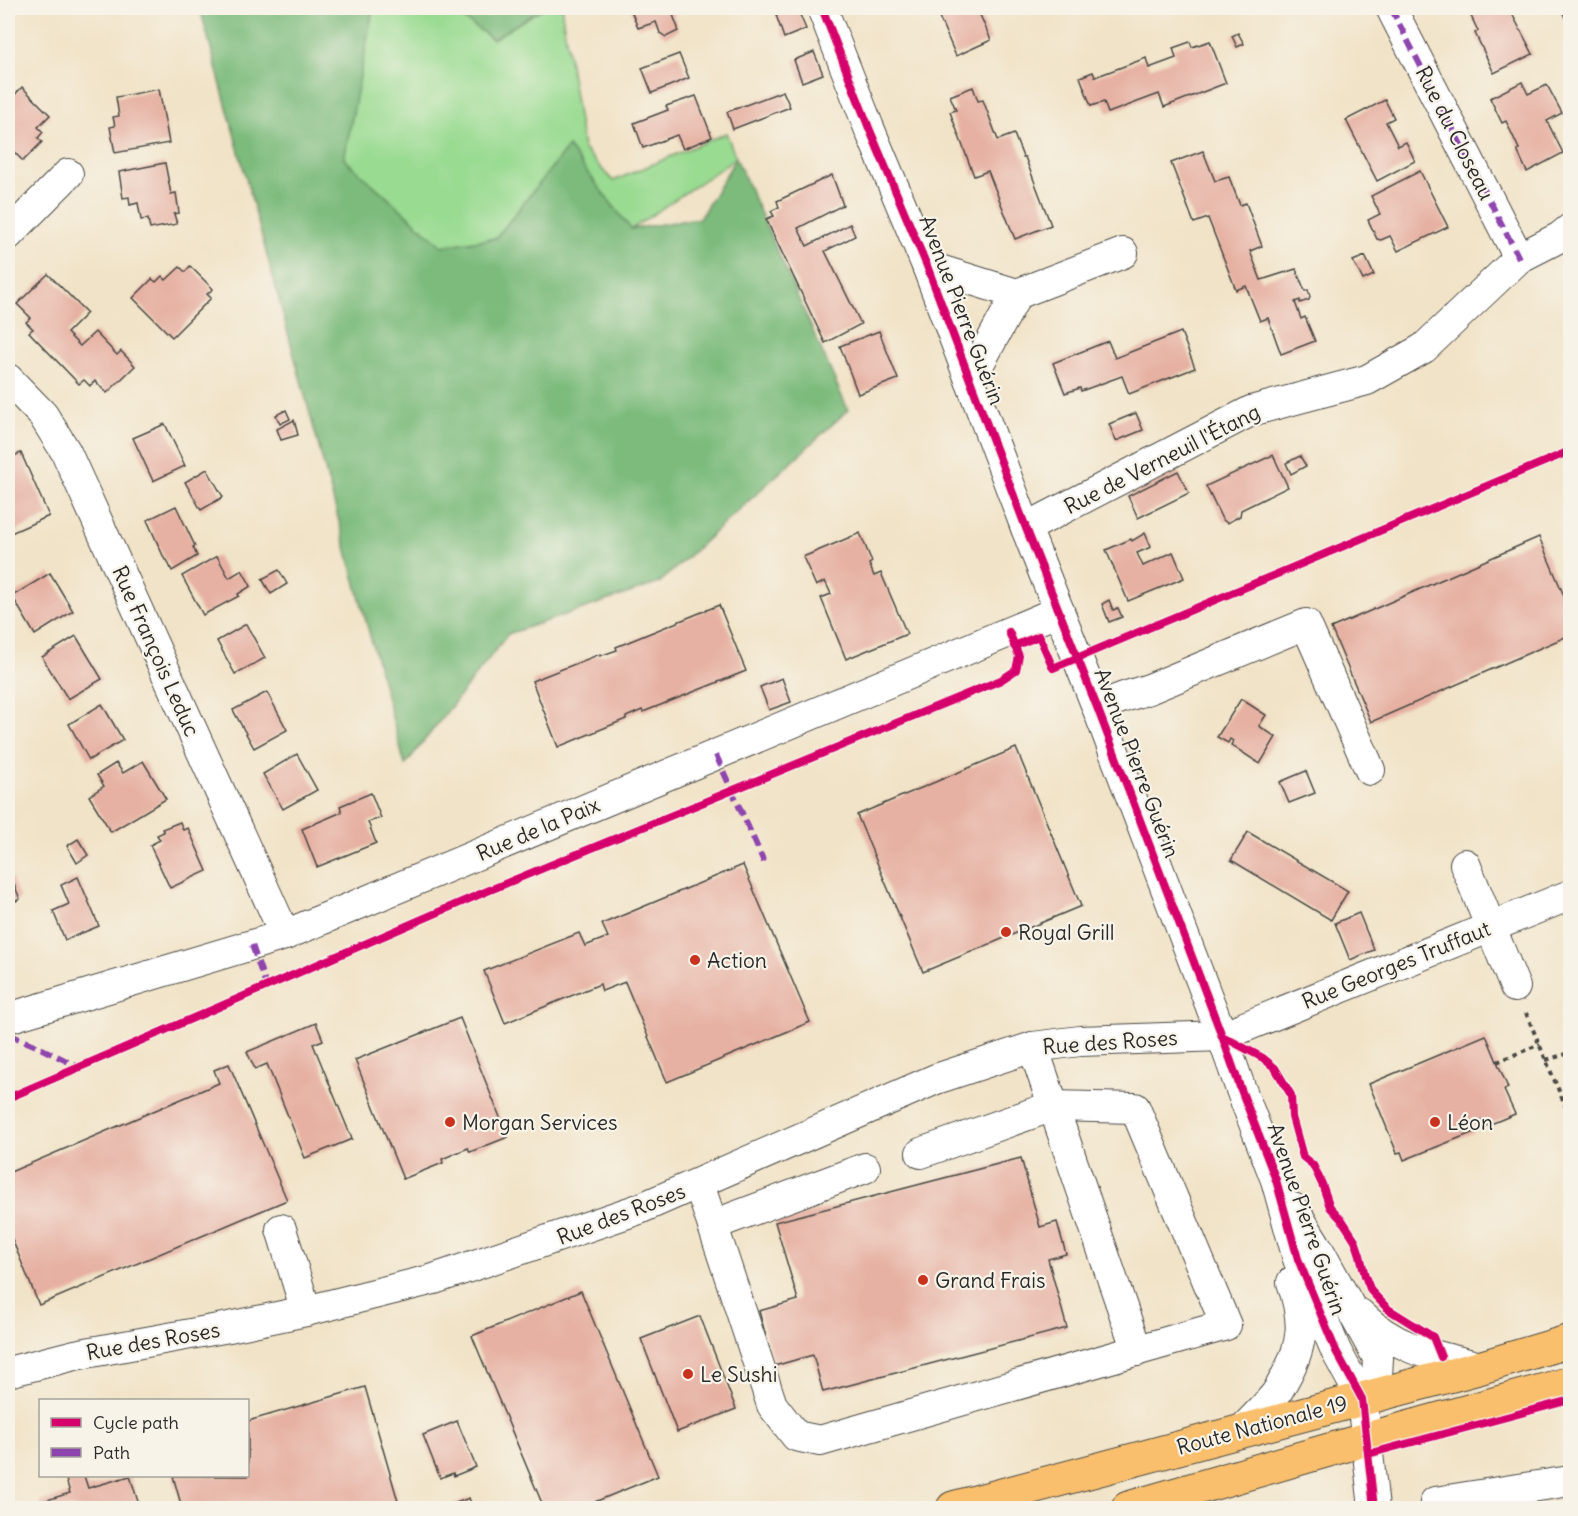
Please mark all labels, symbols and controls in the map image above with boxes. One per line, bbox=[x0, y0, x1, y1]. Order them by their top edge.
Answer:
street label: Rue du Closeau bbox=[1410, 62, 1500, 204]
street label: Avenue Pierre Guérin bbox=[913, 211, 1011, 409]
street label: Rue de Verneuil l'Étang bbox=[1059, 398, 1265, 520]
street label: Rue François Leduc bbox=[106, 561, 206, 741]
street label: Avenue Pierre Guérin bbox=[1088, 664, 1186, 862]
street label: Rue de la Paix bbox=[472, 791, 604, 867]
street label: Rue Georges Truffaut bbox=[1298, 915, 1494, 1015]
place label: Royal Grill bbox=[1018, 919, 1114, 946]
marker: Royal Grill bbox=[999, 925, 1013, 939]
place label: Action bbox=[707, 947, 767, 974]
marker: Action bbox=[688, 953, 702, 967]
street label: Rue des Roses bbox=[1042, 1024, 1178, 1060]
place label: Morgan Services bbox=[462, 1109, 618, 1136]
place label: Léon bbox=[1447, 1109, 1493, 1136]
marker: Morgan Services bbox=[443, 1115, 457, 1129]
marker: Léon bbox=[1428, 1115, 1442, 1129]
street label: Avenue Pierre Guérin bbox=[1262, 1120, 1352, 1318]
street label: Rue des Roses bbox=[553, 1177, 689, 1251]
place label: Grand Frais bbox=[935, 1267, 1046, 1294]
marker: Grand Frais bbox=[916, 1273, 930, 1287]
street label: Rue des Roses bbox=[84, 1316, 222, 1366]
place label: Le Sushi bbox=[700, 1361, 777, 1388]
marker: Le Sushi bbox=[681, 1367, 695, 1381]
street label: Route Nationale 19 bbox=[1174, 1389, 1350, 1461]
legend bbox=[39, 1399, 249, 1477]
text: Cycle path bbox=[93, 1411, 179, 1434]
text: Path bbox=[93, 1441, 130, 1464]

